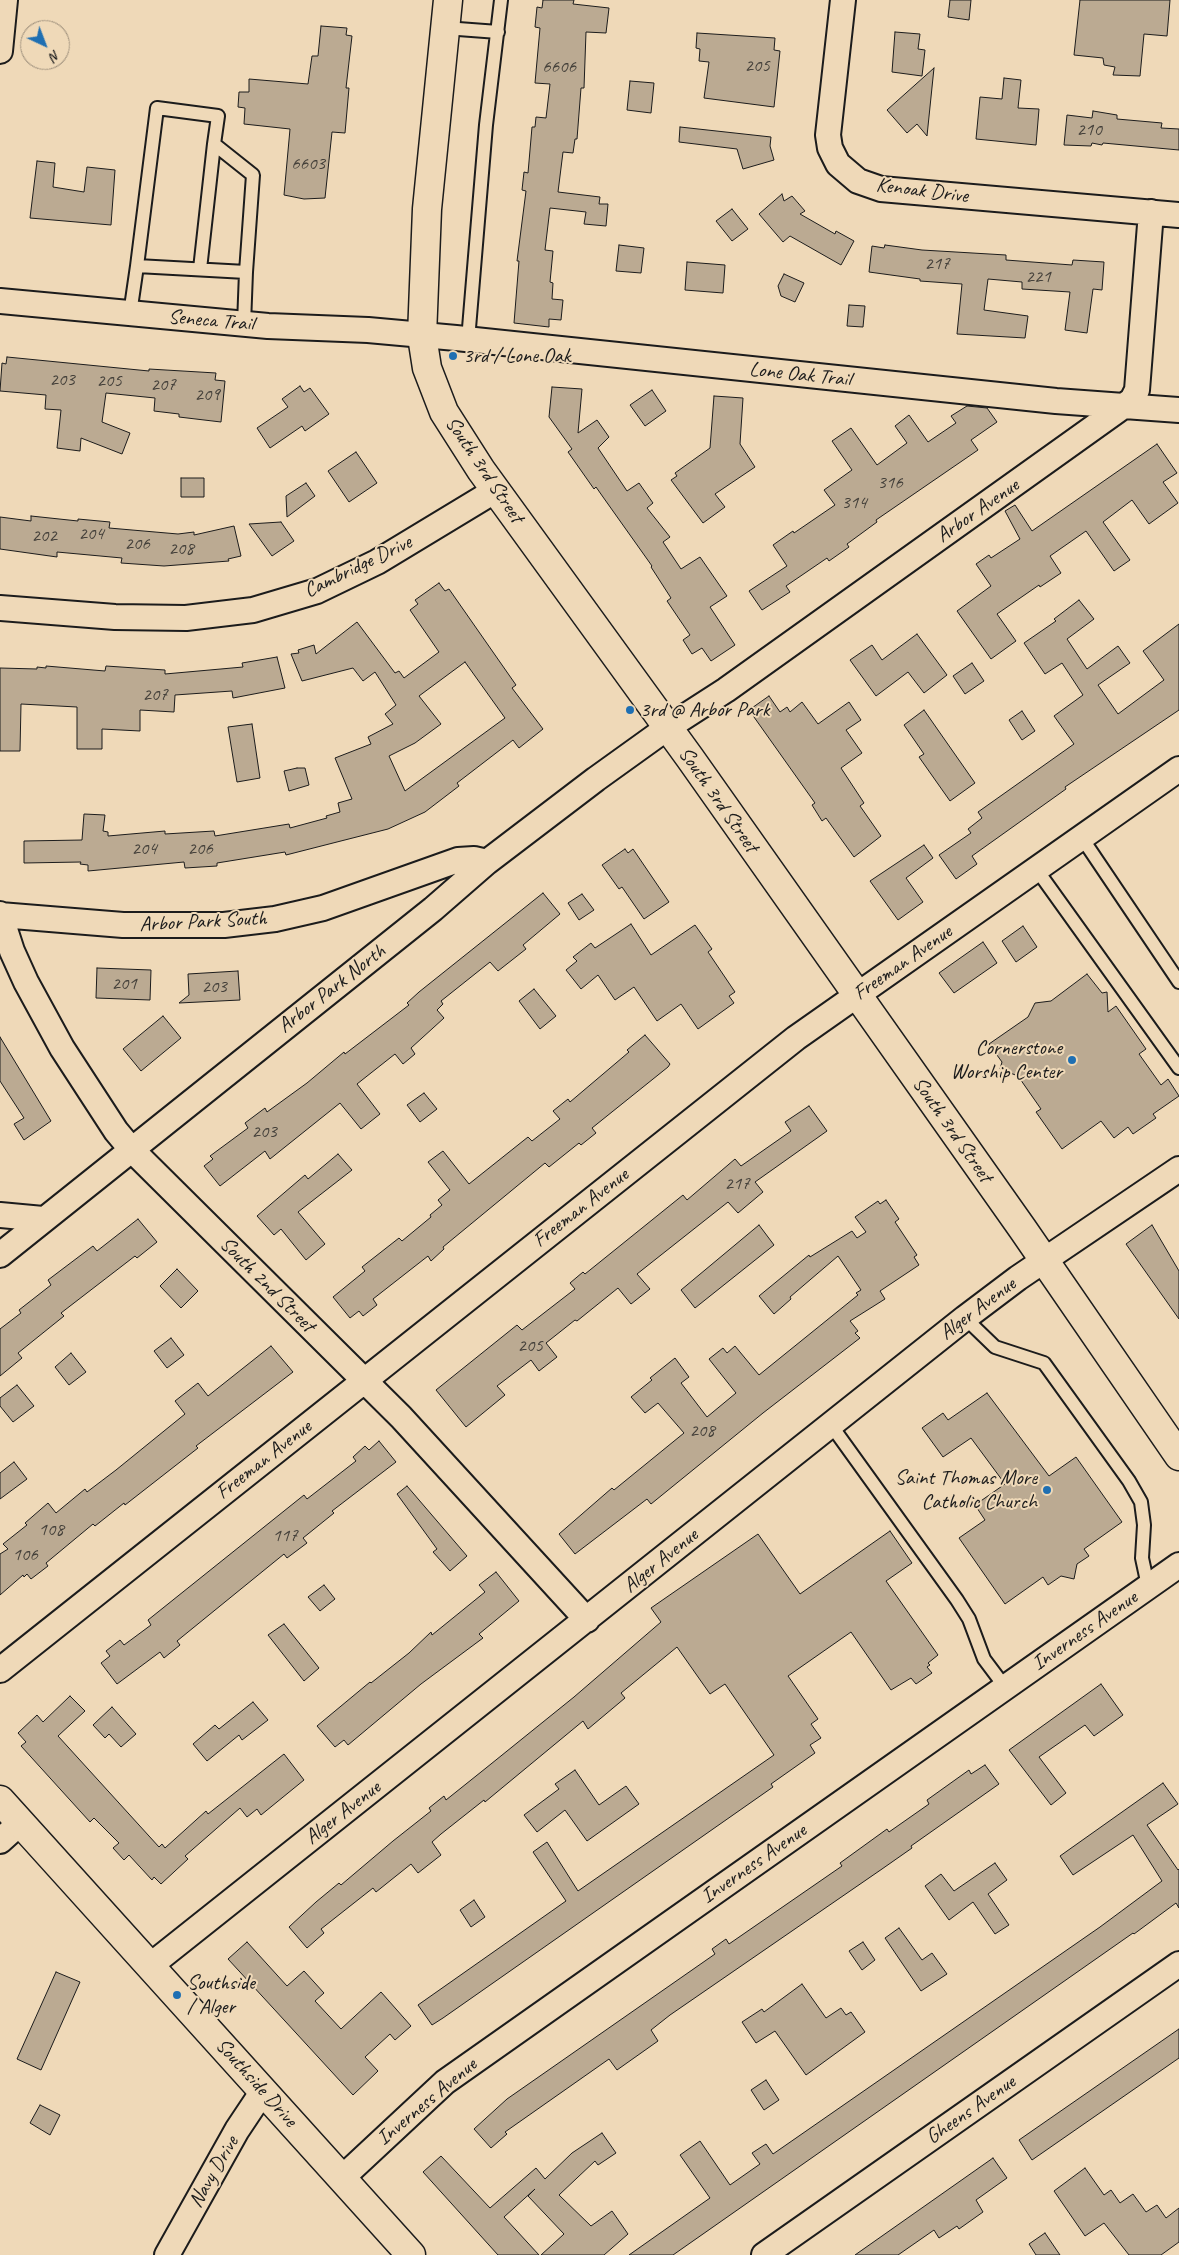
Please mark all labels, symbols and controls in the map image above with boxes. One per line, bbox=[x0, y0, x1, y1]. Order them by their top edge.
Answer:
north arrow bbox=[20, 20, 70, 70]
text: N bbox=[46, 46, 64, 65]
house number: 205 bbox=[744, 55, 770, 77]
house number: 6606 bbox=[542, 56, 576, 78]
house number: 210 bbox=[1076, 119, 1102, 141]
house number: 6603 bbox=[291, 153, 325, 175]
street label: Kenoak Drive bbox=[875, 173, 969, 209]
house number: 217 bbox=[924, 253, 950, 275]
house number: 221 bbox=[1025, 266, 1051, 288]
street label: Seneca Trail bbox=[167, 305, 255, 337]
place label: 3rd / Lone Oak bbox=[463, 343, 570, 369]
marker: 3rd / Lone Oak bbox=[447, 350, 459, 362]
street label: Lone Oak Trail bbox=[748, 357, 852, 393]
house number: 203 bbox=[49, 369, 75, 391]
house number: 205 bbox=[96, 370, 122, 392]
house number: 207 bbox=[150, 374, 176, 396]
house number: 209 bbox=[194, 384, 220, 406]
street label: South 3rd Street bbox=[439, 412, 529, 528]
house number: 316 bbox=[877, 472, 903, 494]
street label: Arbor Avenue bbox=[932, 473, 1024, 549]
house number: 314 bbox=[841, 492, 867, 514]
house number: 204 bbox=[78, 523, 104, 545]
house number: 202 bbox=[31, 525, 57, 547]
street label: Cambridge Drive bbox=[300, 530, 416, 604]
house number: 206 bbox=[124, 533, 150, 555]
house number: 208 bbox=[168, 538, 194, 560]
house number: 207 bbox=[142, 684, 168, 706]
place label: 3rd @ Arbor Park bbox=[640, 697, 769, 723]
marker: 3rd @ Arbor Park bbox=[624, 704, 636, 716]
street label: South 3rd Street bbox=[672, 742, 764, 858]
house number: 204 bbox=[131, 838, 157, 860]
house number: 206 bbox=[187, 838, 213, 860]
street label: Arbor Park South bbox=[139, 906, 267, 938]
street label: Freeman Avenue bbox=[849, 920, 957, 1006]
street label: Arbor Park North bbox=[273, 939, 391, 1039]
house number: 201 bbox=[111, 973, 137, 995]
house number: 203 bbox=[201, 976, 227, 998]
place label: Cornerstone Worship Center bbox=[951, 1035, 1062, 1085]
marker: Cornerstone Worship Center bbox=[1066, 1054, 1078, 1066]
street label: South 3rd Street bbox=[906, 1072, 998, 1188]
house number: 203 bbox=[251, 1121, 277, 1143]
street label: Freeman Avenue bbox=[528, 1163, 634, 1253]
house number: 217 bbox=[724, 1173, 750, 1195]
street label: South 2nd Street bbox=[214, 1232, 320, 1338]
street label: Alger Avenue bbox=[935, 1272, 1021, 1346]
house number: 205 bbox=[517, 1335, 543, 1357]
street label: Freeman Avenue bbox=[211, 1415, 317, 1505]
house number: 208 bbox=[689, 1420, 715, 1442]
place label: Saint Thomas More Catholic Church bbox=[895, 1465, 1037, 1515]
marker: Saint Thomas More Catholic Church bbox=[1041, 1484, 1053, 1496]
house number: 108 bbox=[38, 1519, 64, 1541]
street label: Alger Avenue bbox=[618, 1523, 704, 1599]
house number: 117 bbox=[272, 1525, 298, 1547]
house number: 106 bbox=[12, 1544, 38, 1566]
street label: Inverness Avenue bbox=[1027, 1585, 1143, 1677]
street label: Alger Avenue bbox=[300, 1776, 386, 1850]
street label: Inverness Avenue bbox=[696, 1818, 812, 1910]
place label: Southside / Alger bbox=[187, 1970, 255, 2020]
marker: Southside / Alger bbox=[171, 1989, 183, 2001]
street label: Southside Drive bbox=[210, 2033, 302, 2133]
street label: Inverness Avenue bbox=[372, 2053, 482, 2151]
street label: Gheens Avenue bbox=[921, 2070, 1021, 2150]
street label: Navy Drive bbox=[184, 2132, 244, 2212]

